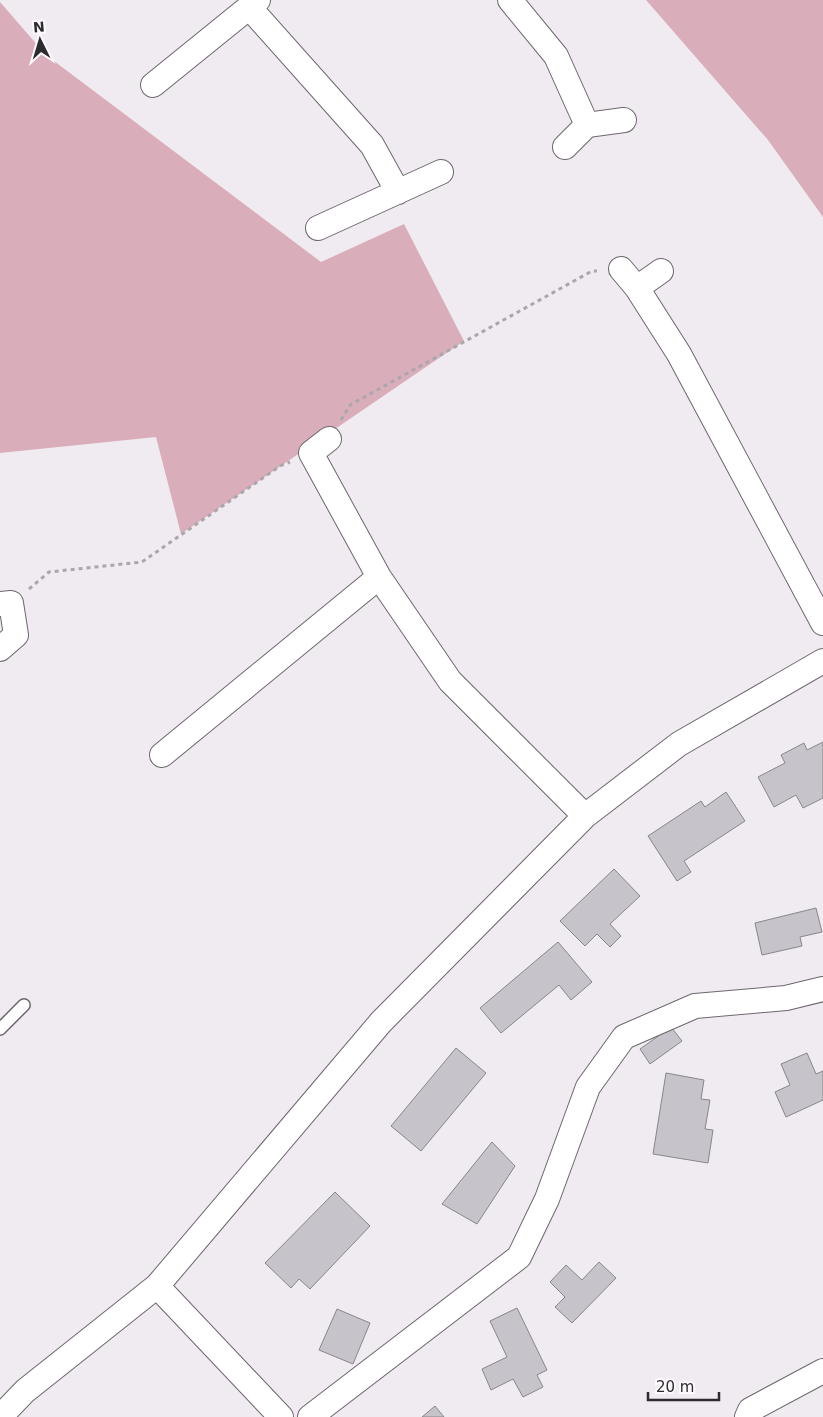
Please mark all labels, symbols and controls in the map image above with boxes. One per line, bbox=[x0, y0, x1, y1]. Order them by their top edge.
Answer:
north arrow bbox=[15, 15, 65, 65]
text: N bbox=[32, 19, 45, 36]
scale bar bbox=[648, 1370, 719, 1402]
text: 20 m bbox=[656, 1378, 694, 1396]

